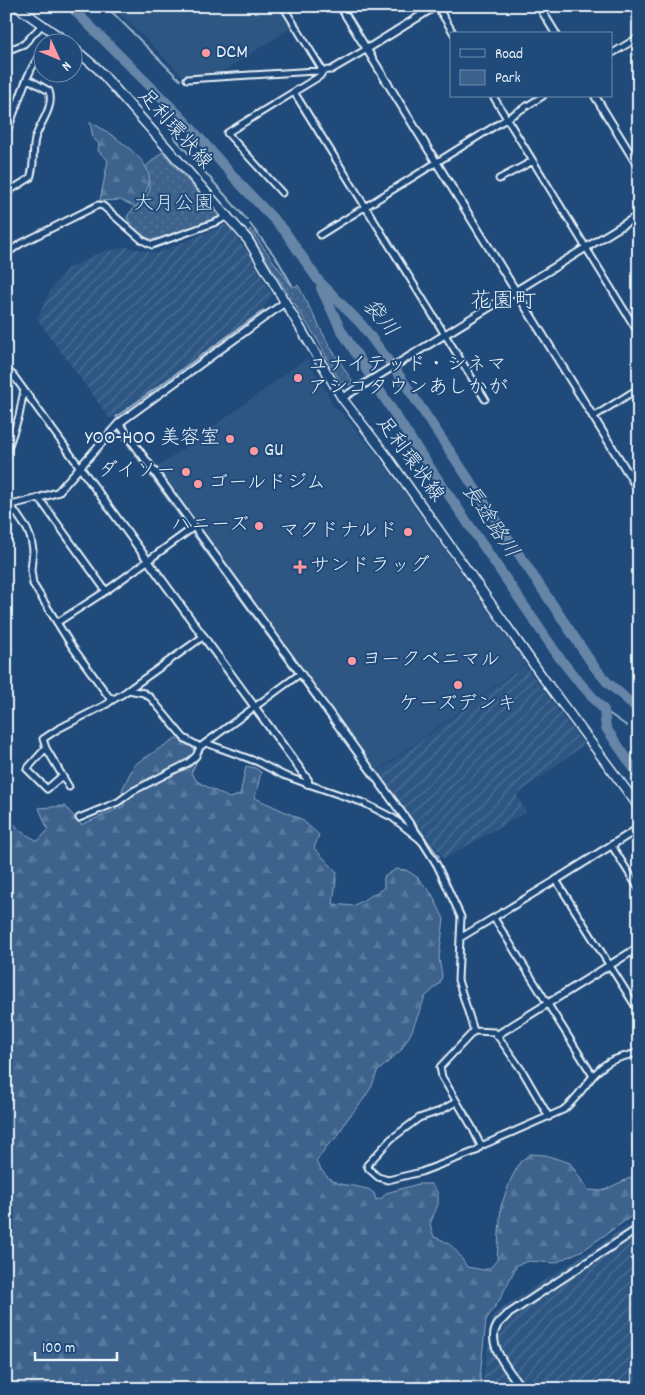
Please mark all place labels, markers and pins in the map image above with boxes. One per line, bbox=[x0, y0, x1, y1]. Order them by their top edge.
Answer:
place label: DCM bbox=[216, 39, 248, 67]
marker: DCM bbox=[200, 47, 212, 59]
place label: ユナイテッド・シネマ アシコタウンあしかが bbox=[308, 352, 508, 403]
marker: ユナイテッド・シネマ アシコタウンあしかが bbox=[292, 372, 304, 384]
place label: YOO-HOO 美容室 bbox=[85, 425, 220, 453]
marker: YOO-HOO 美容室 bbox=[224, 433, 236, 445]
place label: GU bbox=[264, 437, 284, 465]
marker: GU bbox=[248, 445, 260, 457]
place label: ダイソー bbox=[98, 458, 176, 486]
marker: ダイソー bbox=[180, 466, 192, 478]
place label: ゴールドジム bbox=[208, 470, 326, 498]
marker: ゴールドジム bbox=[192, 478, 204, 490]
place label: ハニーズ bbox=[171, 512, 249, 540]
place label: マクドナルド bbox=[280, 518, 398, 546]
marker: ハニーズ bbox=[253, 520, 265, 532]
marker: マクドナルド bbox=[402, 526, 414, 538]
place label: サンドラッグ bbox=[310, 553, 430, 581]
marker: サンドラッグ bbox=[294, 561, 306, 573]
place label: ヨークベニマル bbox=[362, 647, 500, 675]
marker: ヨークベニマル bbox=[346, 655, 358, 667]
marker: ケーズデンキ bbox=[452, 679, 464, 691]
place label: ケーズデンキ bbox=[399, 691, 517, 719]

